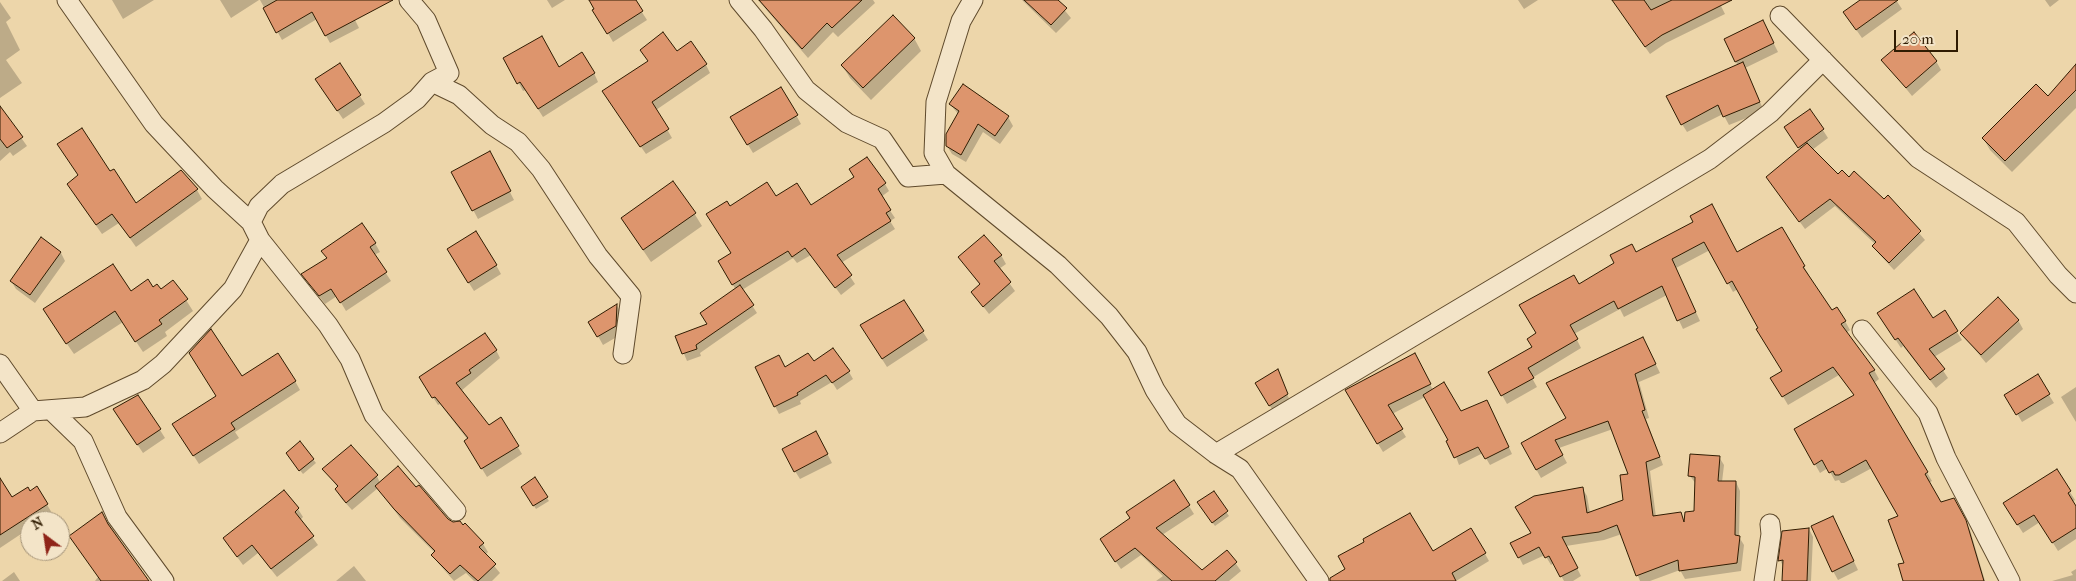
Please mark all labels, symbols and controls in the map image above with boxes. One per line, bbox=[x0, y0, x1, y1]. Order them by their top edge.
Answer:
scale bar bbox=[1896, 20, 1960, 52]
text: 20 m bbox=[1902, 30, 1934, 48]
north arrow bbox=[20, 511, 70, 561]
text: N bbox=[29, 514, 46, 534]

